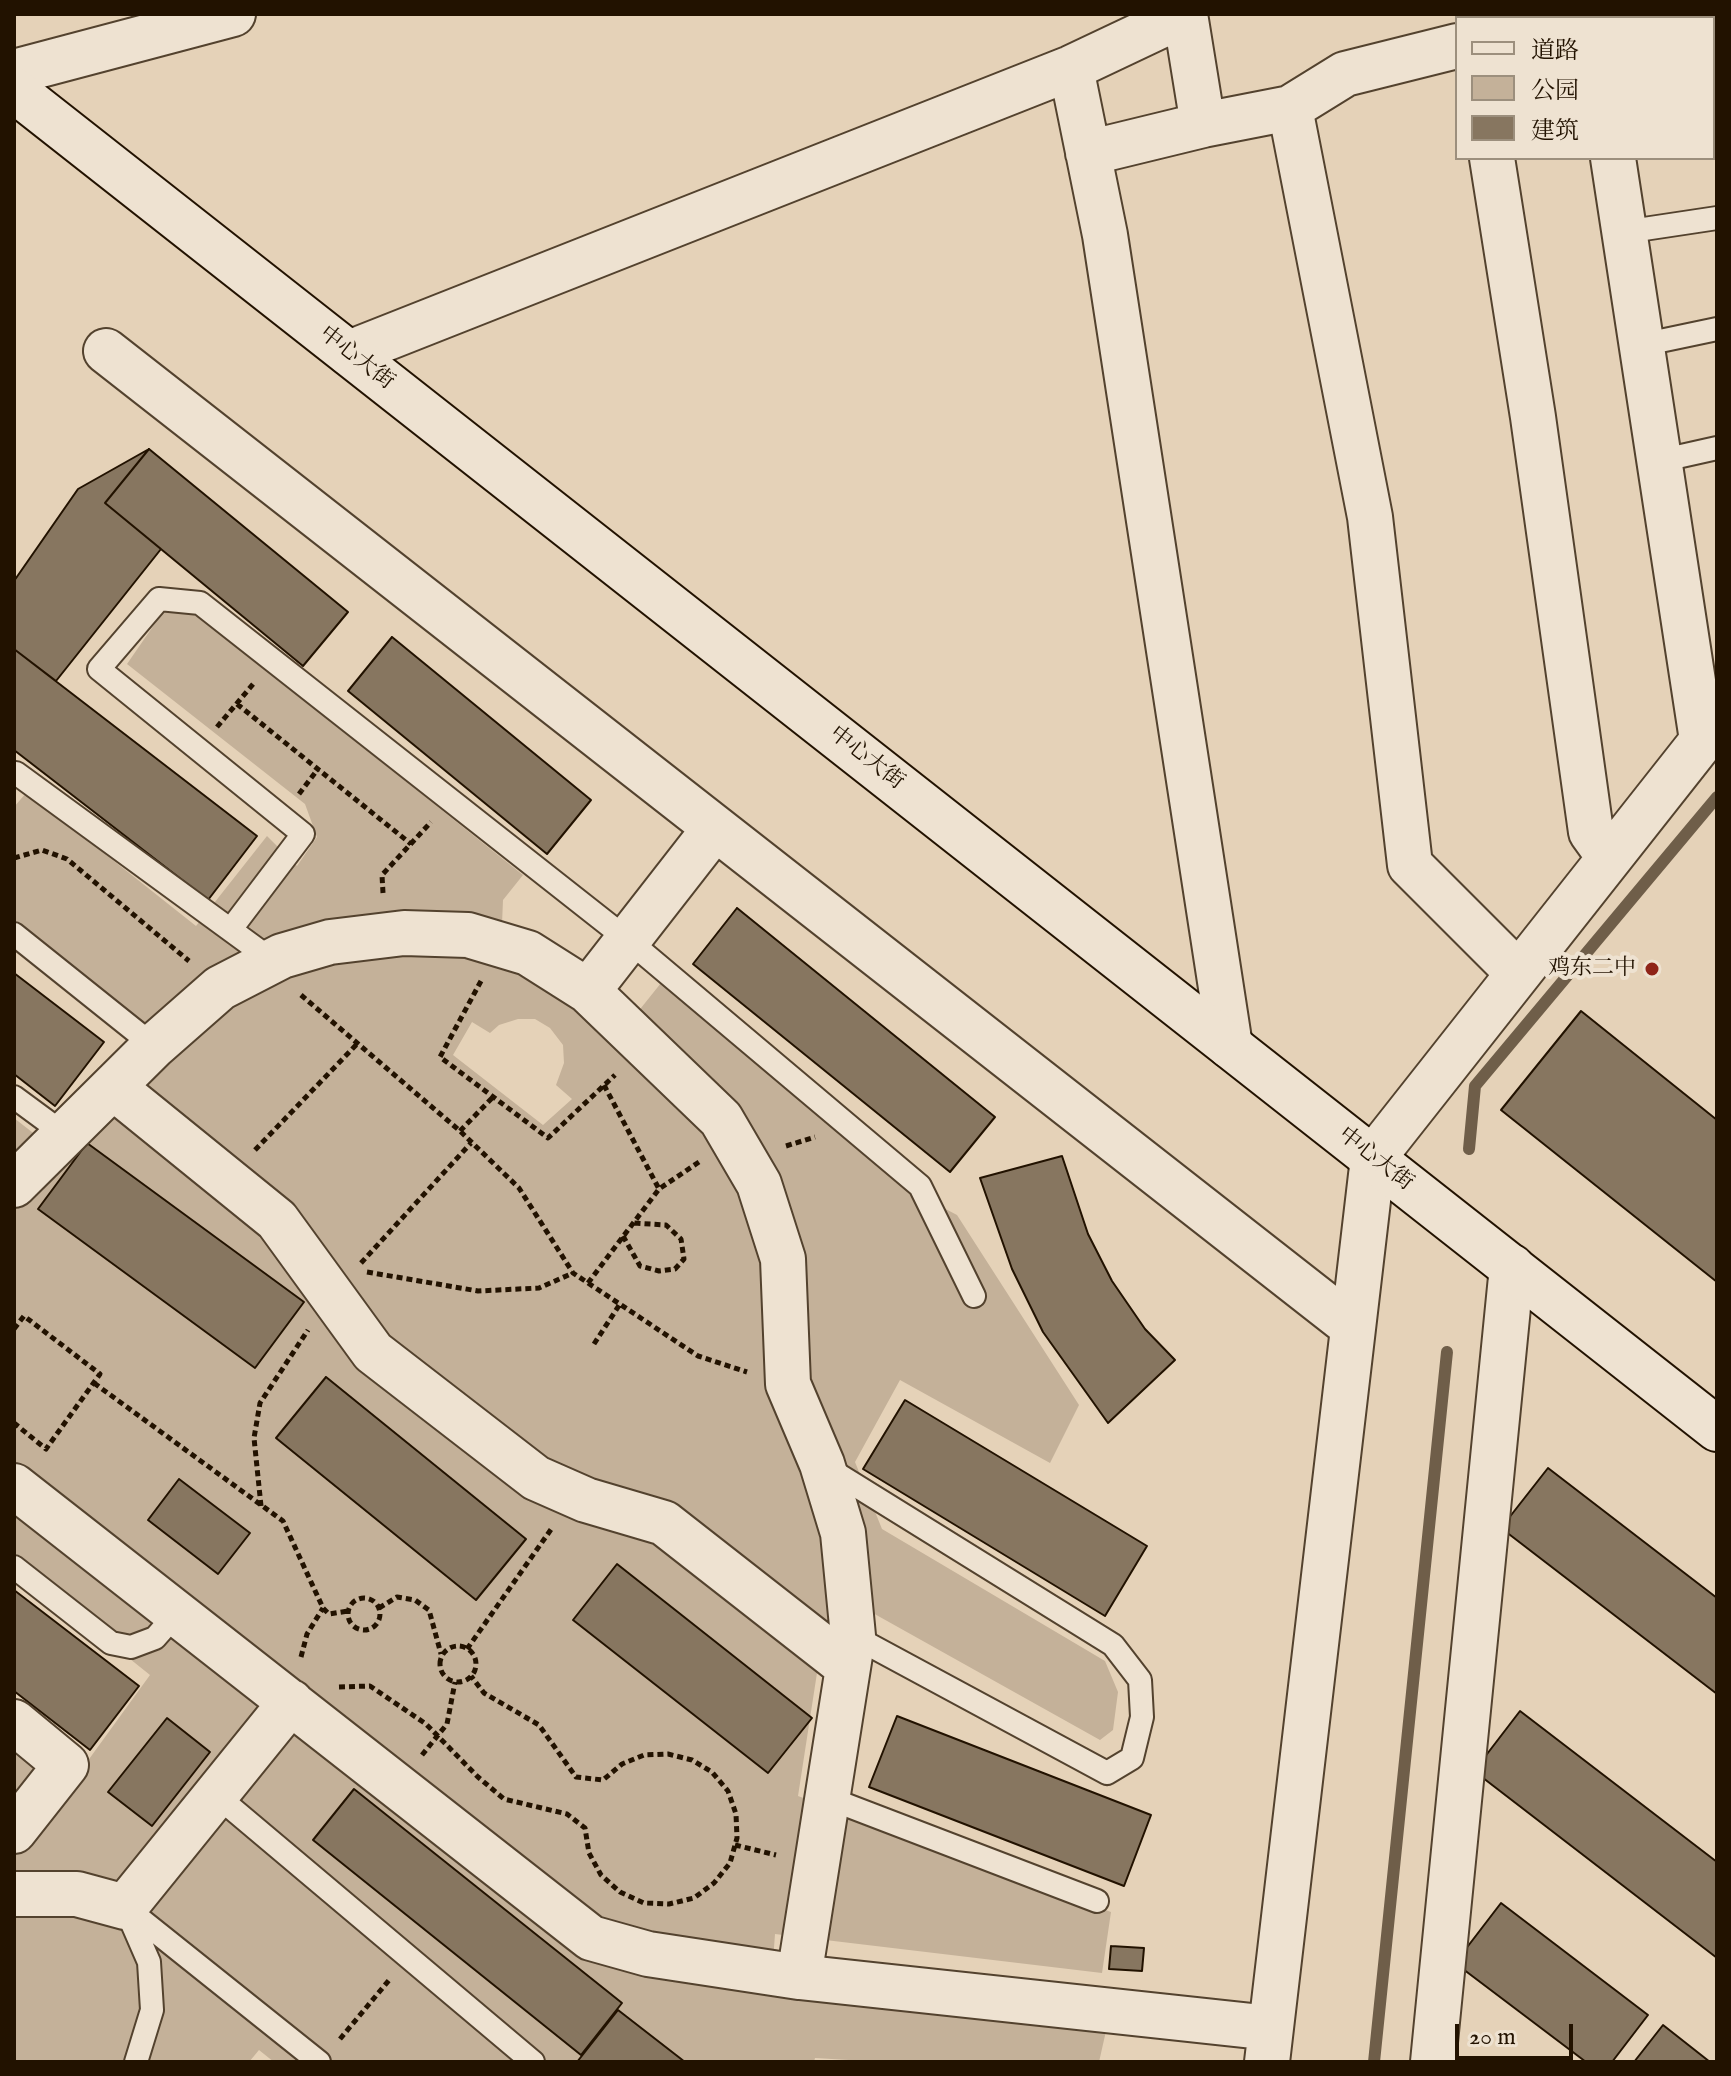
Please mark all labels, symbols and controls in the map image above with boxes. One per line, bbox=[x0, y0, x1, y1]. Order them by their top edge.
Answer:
legend bbox=[1455, 16, 1715, 160]
text: 道路 bbox=[1531, 36, 1579, 67]
text: 公园 bbox=[1531, 76, 1579, 107]
text: 建筑 bbox=[1531, 116, 1579, 147]
street label: 中心大街 bbox=[313, 322, 399, 396]
street label: 中心大街 bbox=[823, 722, 909, 796]
place label: 鸡东二中 bbox=[1548, 956, 1636, 982]
marker: 鸡东二中 bbox=[1643, 960, 1661, 978]
street label: 中心大街 bbox=[1332, 1123, 1418, 1197]
scale bar bbox=[1459, 2008, 1577, 2058]
text: 20 m bbox=[1469, 2022, 1516, 2053]

